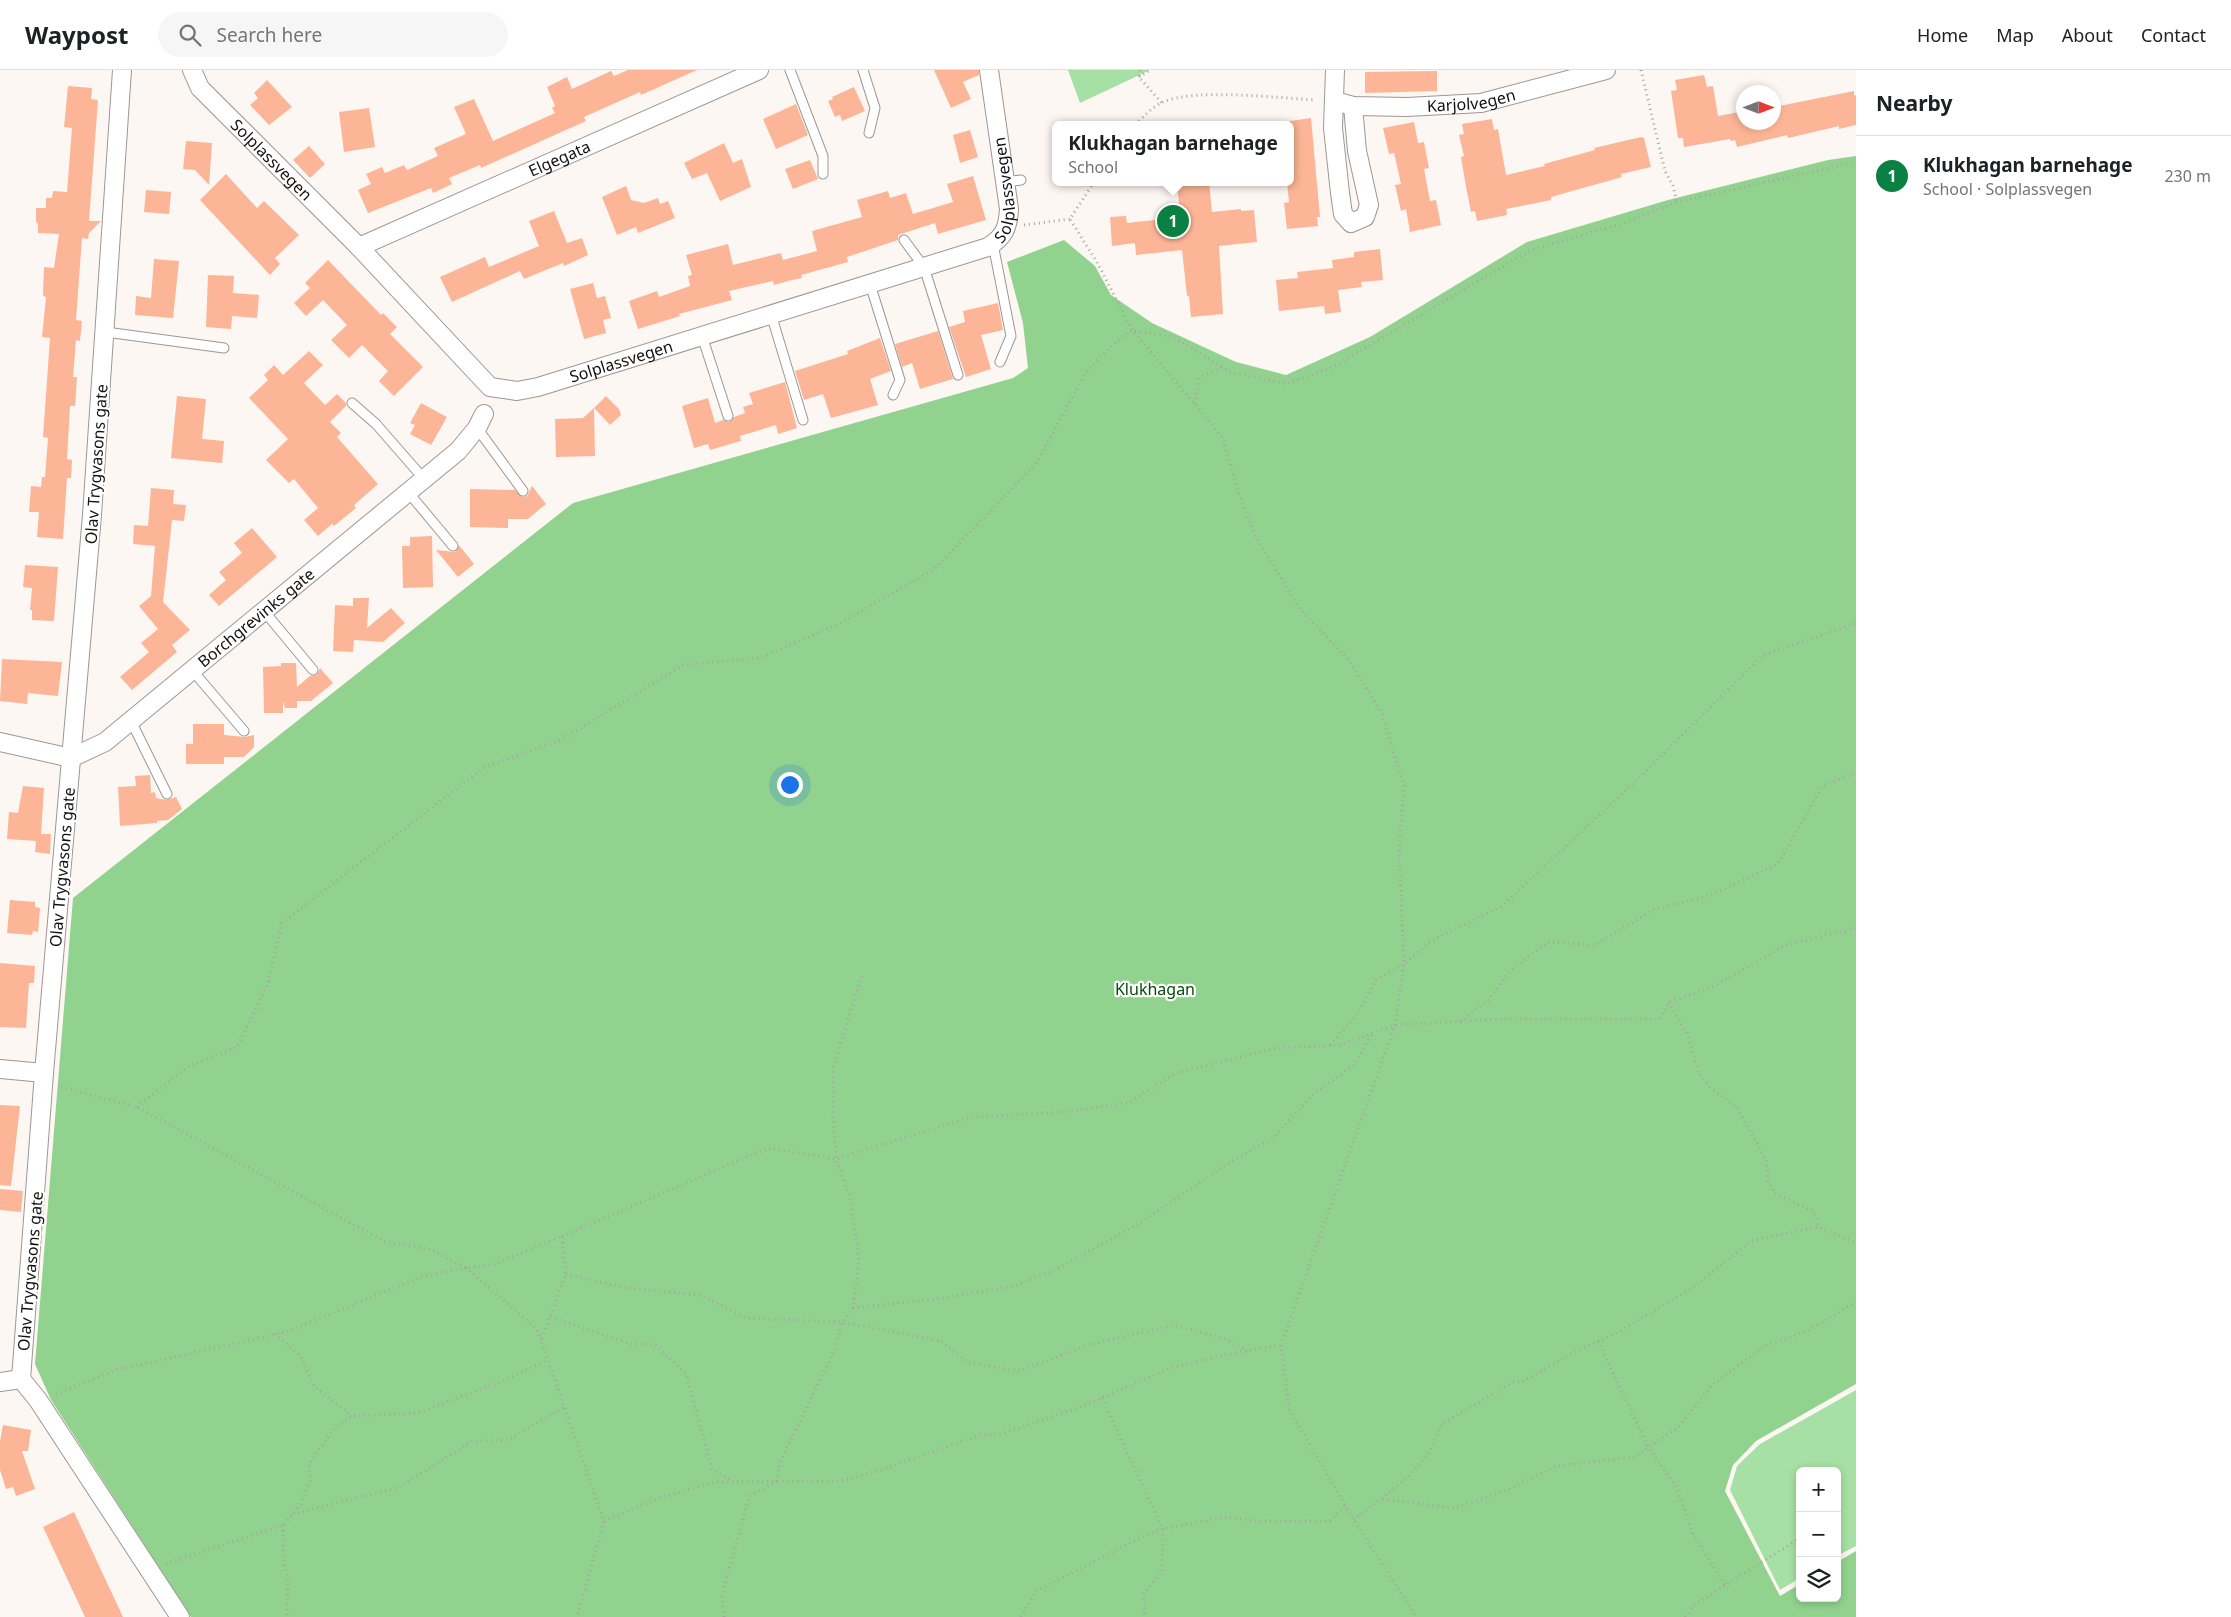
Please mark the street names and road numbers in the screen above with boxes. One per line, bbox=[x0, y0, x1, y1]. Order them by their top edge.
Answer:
street label: Karjolvegen bbox=[1426, 83, 1518, 117]
street label: Solplassvegen bbox=[226, 114, 317, 205]
street label: Elgegata bbox=[525, 135, 594, 182]
street label: Solplassvegen bbox=[988, 136, 1020, 248]
street label: Solplassvegen bbox=[567, 335, 675, 388]
street label: Olav Trygvasons gate bbox=[79, 383, 113, 545]
street label: Borchgrevinks gate bbox=[193, 563, 319, 672]
street label: Olav Trygvasons gate bbox=[44, 786, 80, 948]
street label: Olav Trygvasons gate bbox=[12, 1190, 48, 1352]

